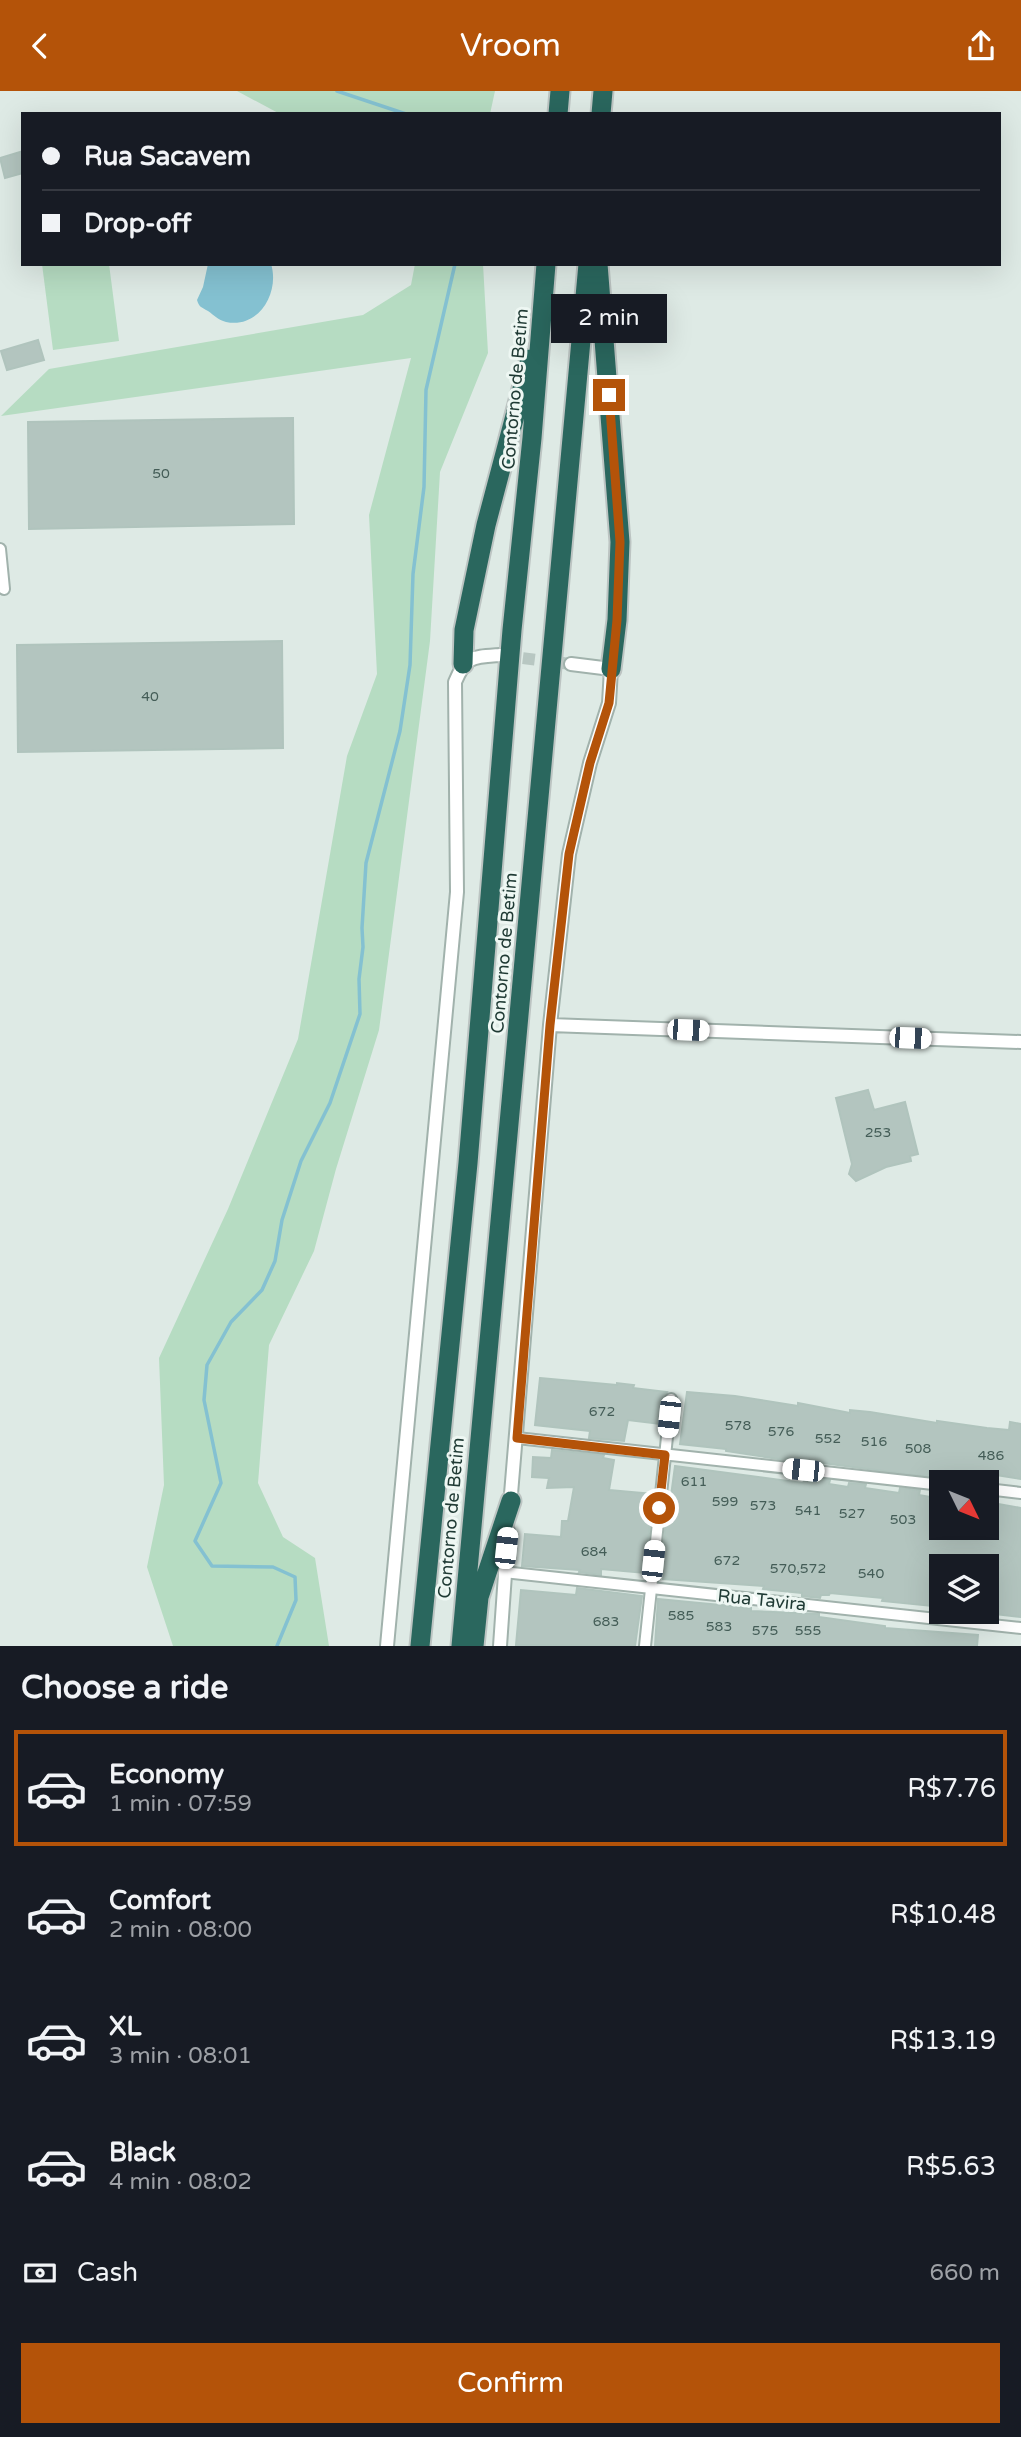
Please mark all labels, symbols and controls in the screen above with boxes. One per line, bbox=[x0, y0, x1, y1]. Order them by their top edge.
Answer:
icon: back bbox=[21, 27, 59, 65]
text: Vroom bbox=[460, 27, 561, 65]
icon: share bbox=[962, 27, 1000, 65]
text: Rua Sacavem bbox=[84, 141, 251, 172]
text: Drop-off bbox=[84, 208, 191, 239]
callout: 2 min bbox=[551, 293, 667, 343]
text: 2 min bbox=[578, 304, 640, 332]
street label: Contorno de Betim bbox=[497, 307, 533, 471]
route end bbox=[593, 379, 625, 411]
house number: 50 bbox=[152, 465, 170, 482]
house number: 40 bbox=[141, 688, 159, 705]
street label: Contorno de Betim bbox=[486, 871, 522, 1035]
car bbox=[667, 1019, 710, 1041]
car bbox=[889, 1027, 932, 1049]
house number: 253 bbox=[865, 1124, 891, 1141]
car bbox=[657, 1395, 682, 1439]
house number: 672 bbox=[589, 1403, 615, 1420]
house number: 578 bbox=[725, 1417, 751, 1434]
house number: 576 bbox=[768, 1423, 794, 1440]
house number: 552 bbox=[815, 1430, 841, 1447]
house number: 516 bbox=[861, 1433, 887, 1450]
street label: Contorno de Betim bbox=[433, 1436, 469, 1600]
house number: 508 bbox=[905, 1440, 931, 1457]
house number: 486 bbox=[978, 1447, 1004, 1464]
car bbox=[782, 1457, 825, 1483]
north arrow bbox=[929, 1470, 999, 1540]
map controls bbox=[929, 1470, 999, 1624]
house number: 611 bbox=[681, 1473, 707, 1490]
route start bbox=[643, 1492, 675, 1524]
house number: 599 bbox=[712, 1493, 738, 1510]
house number: 573 bbox=[750, 1497, 776, 1514]
house number: 541 bbox=[795, 1502, 821, 1519]
house number: 527 bbox=[839, 1505, 865, 1522]
house number: 503 bbox=[890, 1511, 916, 1528]
car bbox=[494, 1526, 519, 1570]
car bbox=[641, 1539, 666, 1583]
house number: 684 bbox=[581, 1543, 607, 1560]
house number: 672 bbox=[714, 1552, 740, 1569]
button: layers bbox=[929, 1554, 999, 1624]
house number: 570,572 bbox=[770, 1560, 826, 1577]
house number: 540 bbox=[858, 1565, 884, 1582]
street label: Rua Tavira bbox=[717, 1584, 807, 1616]
house number: 585 bbox=[668, 1607, 694, 1624]
house number: 683 bbox=[593, 1613, 619, 1630]
house number: 583 bbox=[706, 1618, 732, 1635]
house number: 575 bbox=[752, 1622, 778, 1639]
house number: 555 bbox=[795, 1622, 821, 1639]
text: Choose a ride bbox=[21, 1669, 228, 1707]
icon: car bbox=[25, 1757, 88, 1820]
text: Economy bbox=[109, 1759, 224, 1790]
text: R$7.76 bbox=[907, 1773, 996, 1804]
text: 1 min · 07:59 bbox=[109, 1790, 252, 1818]
icon: car bbox=[25, 1883, 88, 1946]
text: Comfort bbox=[109, 1885, 211, 1916]
text: R$10.48 bbox=[890, 1899, 996, 1930]
text: 2 min · 08:00 bbox=[109, 1916, 252, 1944]
icon: car bbox=[25, 2009, 88, 2072]
text: XL bbox=[109, 2011, 141, 2042]
text: R$13.19 bbox=[889, 2025, 996, 2056]
text: 3 min · 08:01 bbox=[109, 2042, 252, 2070]
icon: car bbox=[25, 2135, 88, 2198]
text: Black bbox=[109, 2137, 176, 2168]
text: R$5.63 bbox=[906, 2151, 996, 2182]
text: 4 min · 08:02 bbox=[109, 2168, 252, 2196]
icon: cash bbox=[21, 2254, 59, 2292]
text: Cash bbox=[77, 2257, 138, 2288]
text: 660 m bbox=[930, 2259, 1000, 2287]
button: Confirm bbox=[21, 2343, 1000, 2423]

